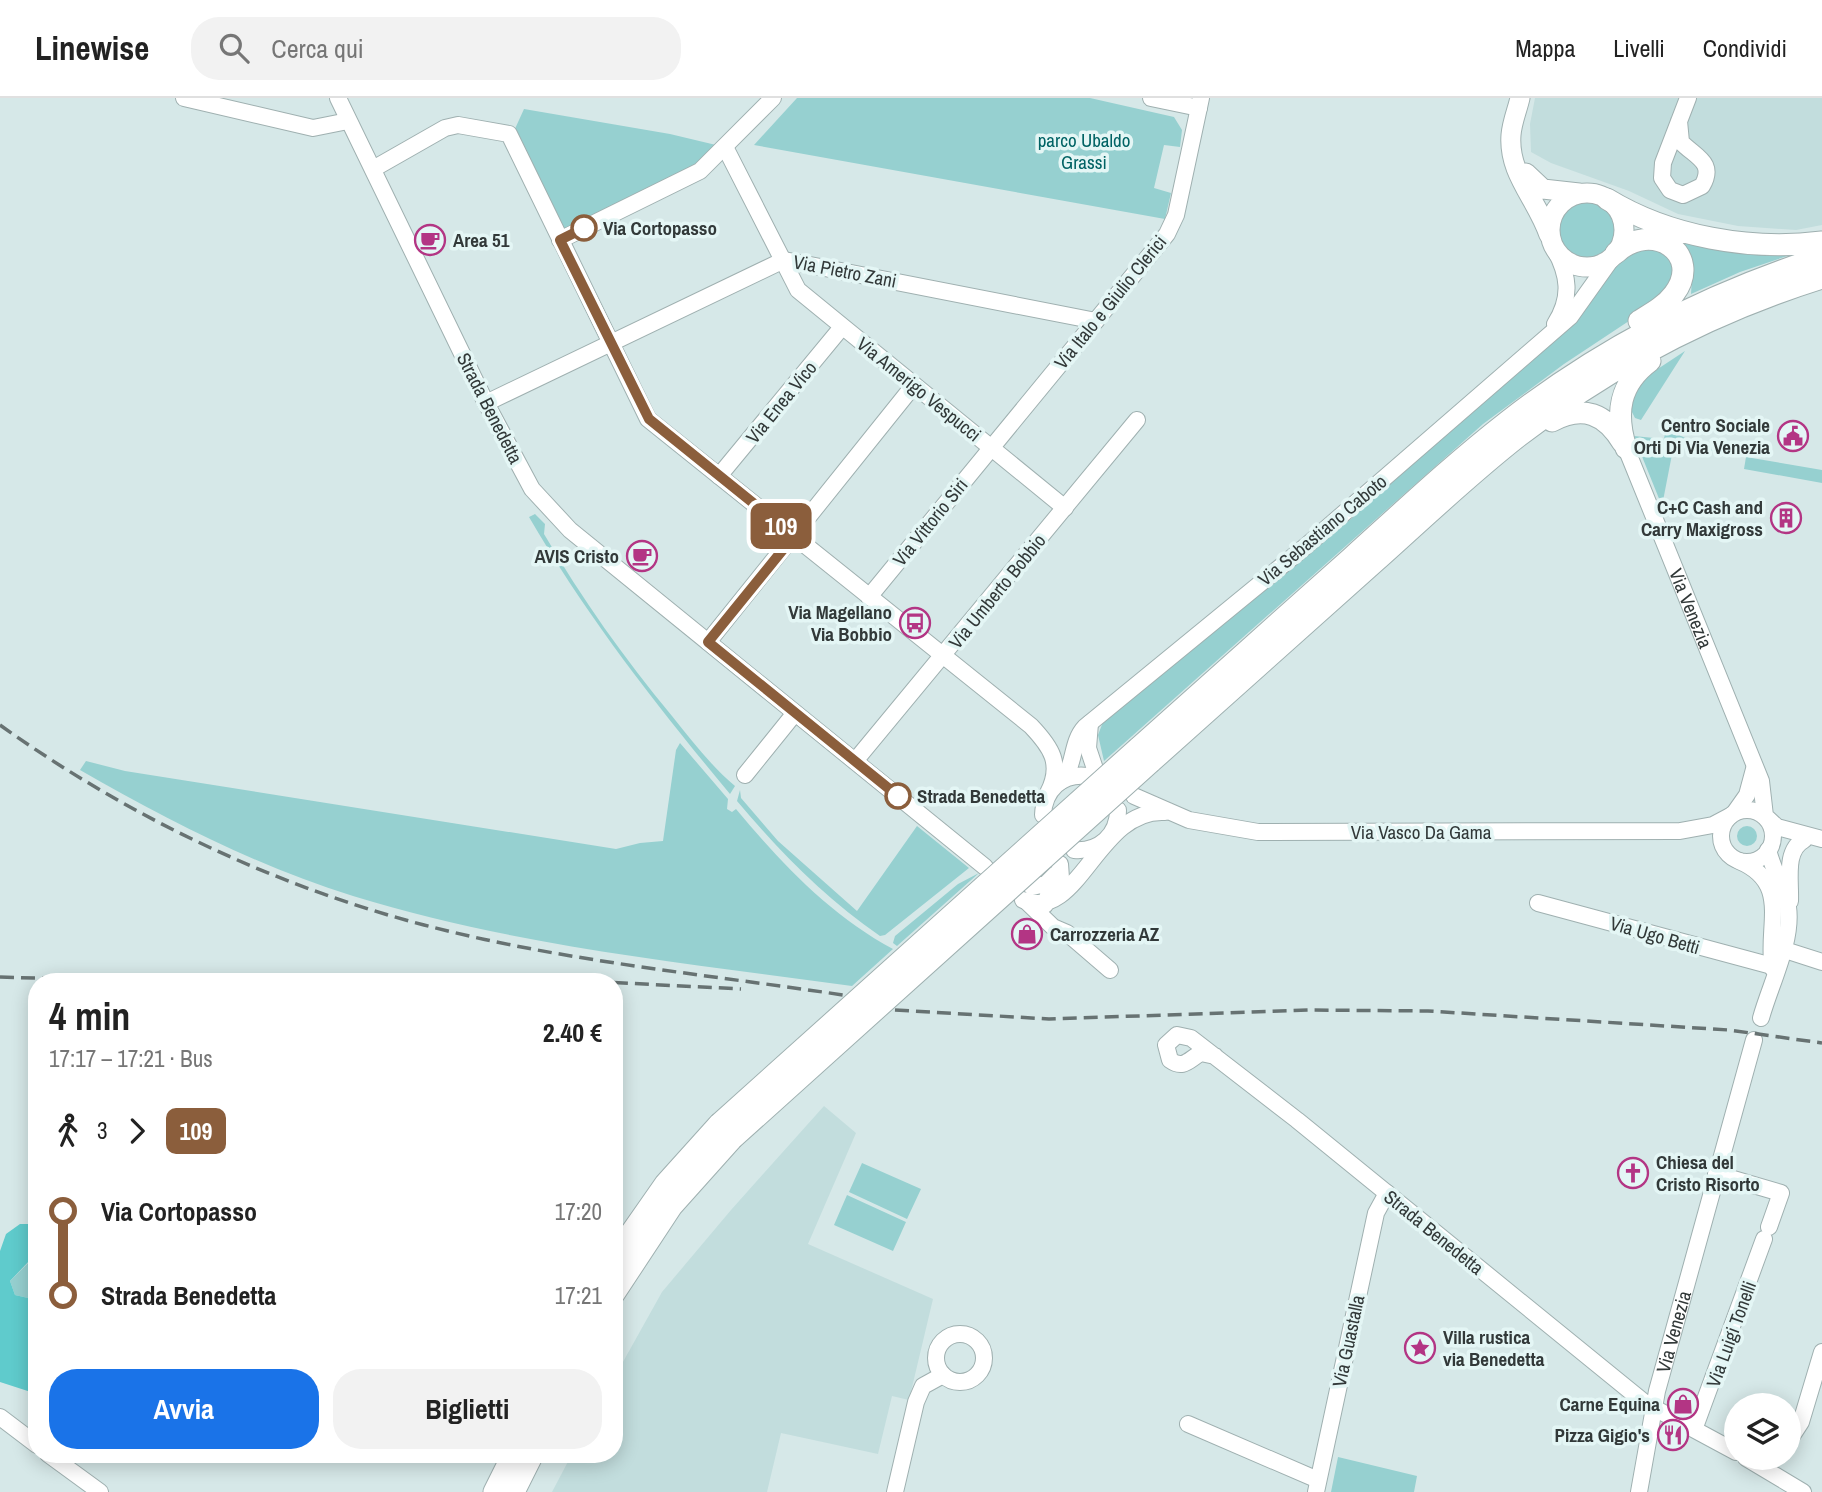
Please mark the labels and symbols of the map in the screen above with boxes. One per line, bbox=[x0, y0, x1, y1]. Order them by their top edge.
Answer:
park label: parco Ubaldo Grassi bbox=[1038, 127, 1130, 175]
marker: Via Cortopasso bbox=[571, 215, 597, 241]
place label: Via Cortopasso bbox=[603, 215, 717, 241]
cafe icon: Area 51 bbox=[413, 223, 447, 257]
place label: Area 51 bbox=[453, 227, 510, 253]
street label: Via Italo e Giulio Clerici bbox=[1048, 230, 1172, 374]
street label: Via Pietro Zani bbox=[791, 248, 899, 294]
street label: Via Amerigo Vespucci bbox=[851, 331, 987, 447]
street label: Strada Benedetta bbox=[451, 348, 529, 468]
street label: Via Enea Vico bbox=[740, 355, 822, 449]
place label: Centro Sociale Orti Di Via Venezia bbox=[1634, 412, 1770, 460]
public building icon: Centro Sociale Orti Di Via Venezia bbox=[1776, 419, 1810, 453]
street label: Via Sebastiano Caboto bbox=[1252, 468, 1392, 592]
street label: Via Vittorio Siri bbox=[887, 473, 973, 571]
place label: C+C Cash and Carry Maxigross bbox=[1641, 494, 1763, 542]
building icon: C+C Cash and Carry Maxigross bbox=[1769, 501, 1803, 535]
line badge: 109 bbox=[741, 503, 821, 549]
street label: Via Umberto Bobbio bbox=[943, 528, 1051, 654]
cafe icon: AVIS Cristo bbox=[625, 539, 659, 573]
place label: AVIS Cristo bbox=[534, 543, 619, 569]
street label: Via Venezia bbox=[1663, 565, 1719, 652]
place label: Via Magellano Via Bobbio bbox=[788, 599, 892, 647]
bus stop icon: Via Magellano Via Bobbio bbox=[898, 606, 932, 640]
marker: Strada Benedetta bbox=[885, 783, 911, 809]
place label: Strada Benedetta bbox=[917, 783, 1045, 809]
street label: Via Vasco Da Gama bbox=[1351, 819, 1492, 845]
street label: Via Ugo Betti bbox=[1607, 910, 1703, 960]
shop icon: Carrozzeria AZ bbox=[1010, 917, 1044, 951]
place label: Carrozzeria AZ bbox=[1050, 921, 1160, 947]
place label: Chiesa del Cristo Risorto bbox=[1656, 1149, 1760, 1197]
church icon: Chiesa del Cristo Risorto bbox=[1616, 1156, 1650, 1190]
street label: Strada Benedetta bbox=[1379, 1184, 1490, 1280]
street label: Via Luigi Tonelli bbox=[1700, 1277, 1762, 1391]
street label: Via Venezia bbox=[1650, 1288, 1697, 1376]
street label: Via Guastalla bbox=[1326, 1292, 1370, 1389]
place label: Villa rustica via Benedetta bbox=[1443, 1324, 1545, 1372]
place icon: Villa rustica via Benedetta bbox=[1403, 1331, 1437, 1365]
shop icon: Carne Equina bbox=[1666, 1387, 1700, 1421]
place label: Carne Equina bbox=[1560, 1391, 1660, 1417]
restaurant icon: Pizza Gigio's bbox=[1656, 1418, 1690, 1452]
place label: Pizza Gigio's bbox=[1555, 1422, 1650, 1448]

